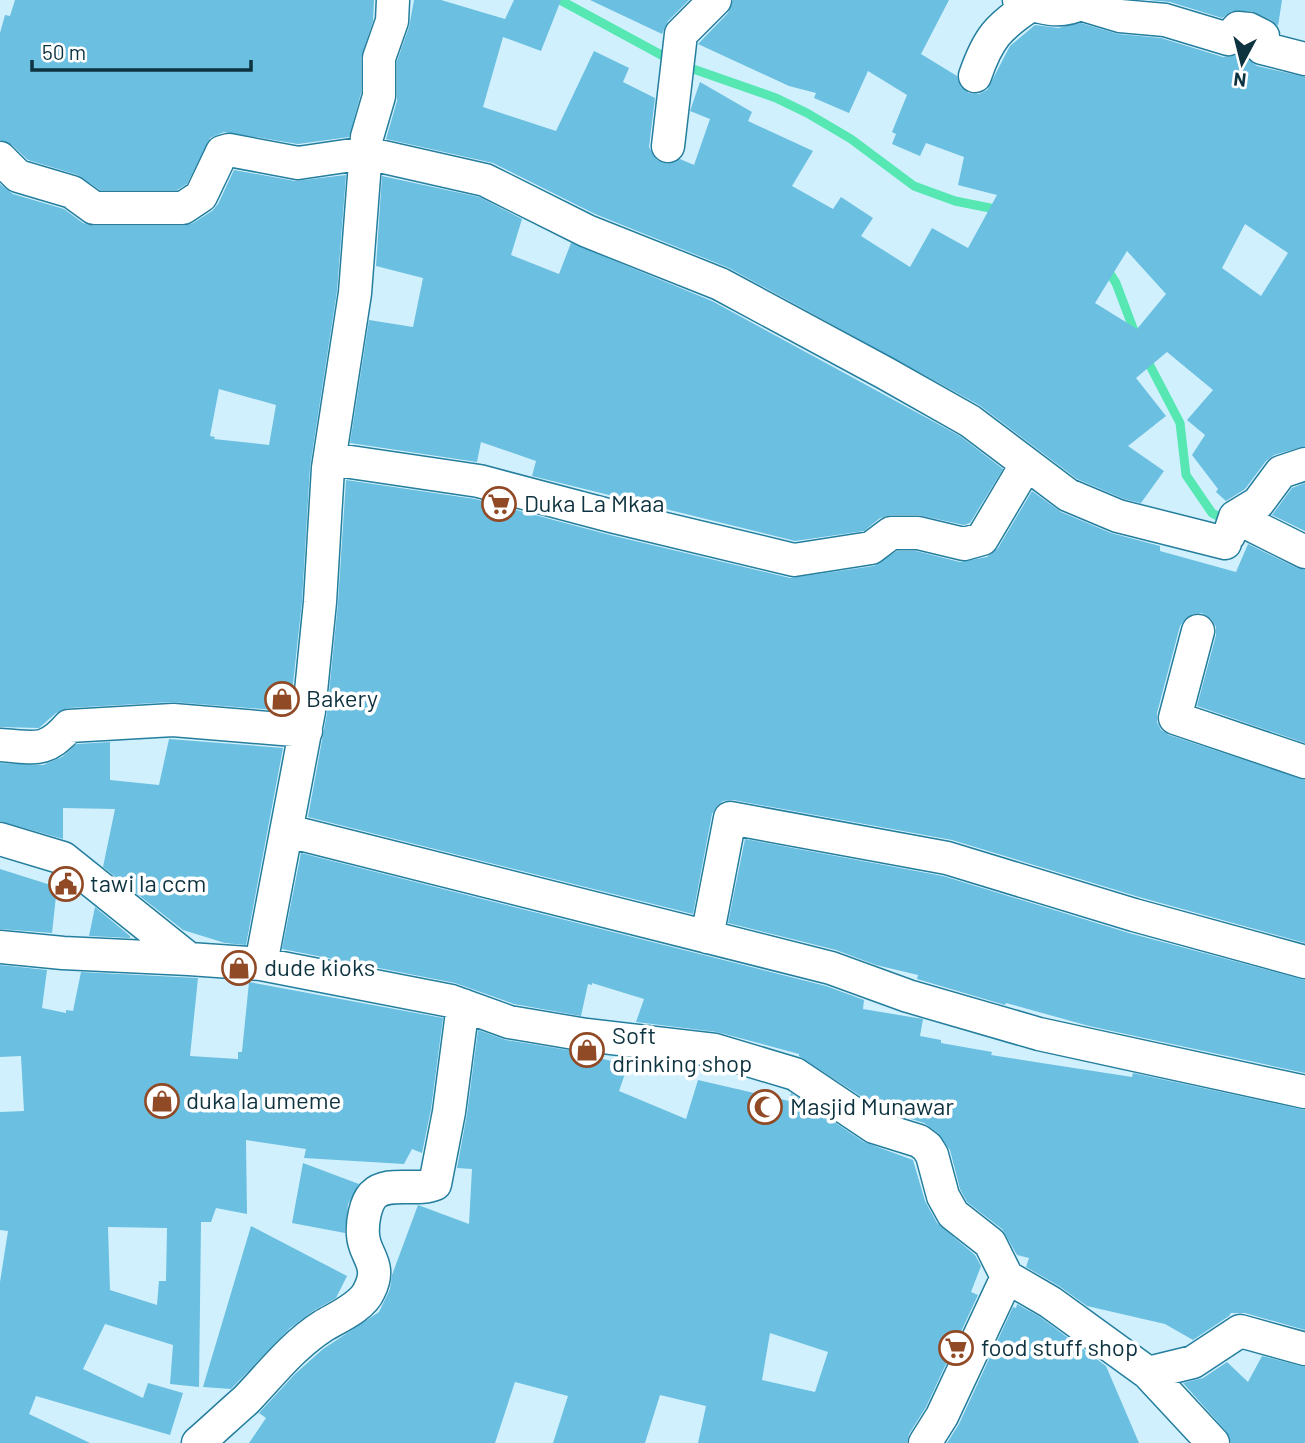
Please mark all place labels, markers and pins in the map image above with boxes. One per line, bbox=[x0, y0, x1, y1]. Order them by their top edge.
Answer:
supermarket icon: Duka La Mkaa bbox=[480, 485, 518, 523]
place label: Duka La Mkaa bbox=[524, 488, 664, 517]
shop icon: Bakery bbox=[263, 680, 301, 718]
place label: Bakery bbox=[306, 683, 378, 712]
public building icon: tawi la ccm bbox=[47, 865, 85, 903]
place label: tawi la ccm bbox=[90, 868, 206, 897]
shop icon: dude kioks bbox=[220, 949, 258, 987]
place label: dude kioks bbox=[264, 952, 375, 981]
place label: Soft drinking shop bbox=[612, 1020, 752, 1077]
shop icon: Soft drinking shop bbox=[568, 1031, 606, 1069]
shop icon: duka la umeme bbox=[143, 1082, 181, 1120]
place label: duka la umeme bbox=[186, 1085, 341, 1114]
mosque icon: Masjid Munawar bbox=[746, 1088, 784, 1126]
place label: Masjid Munawar bbox=[790, 1091, 954, 1120]
supermarket icon: food stuff shop bbox=[937, 1329, 975, 1367]
place label: food stuff shop bbox=[981, 1332, 1138, 1361]

